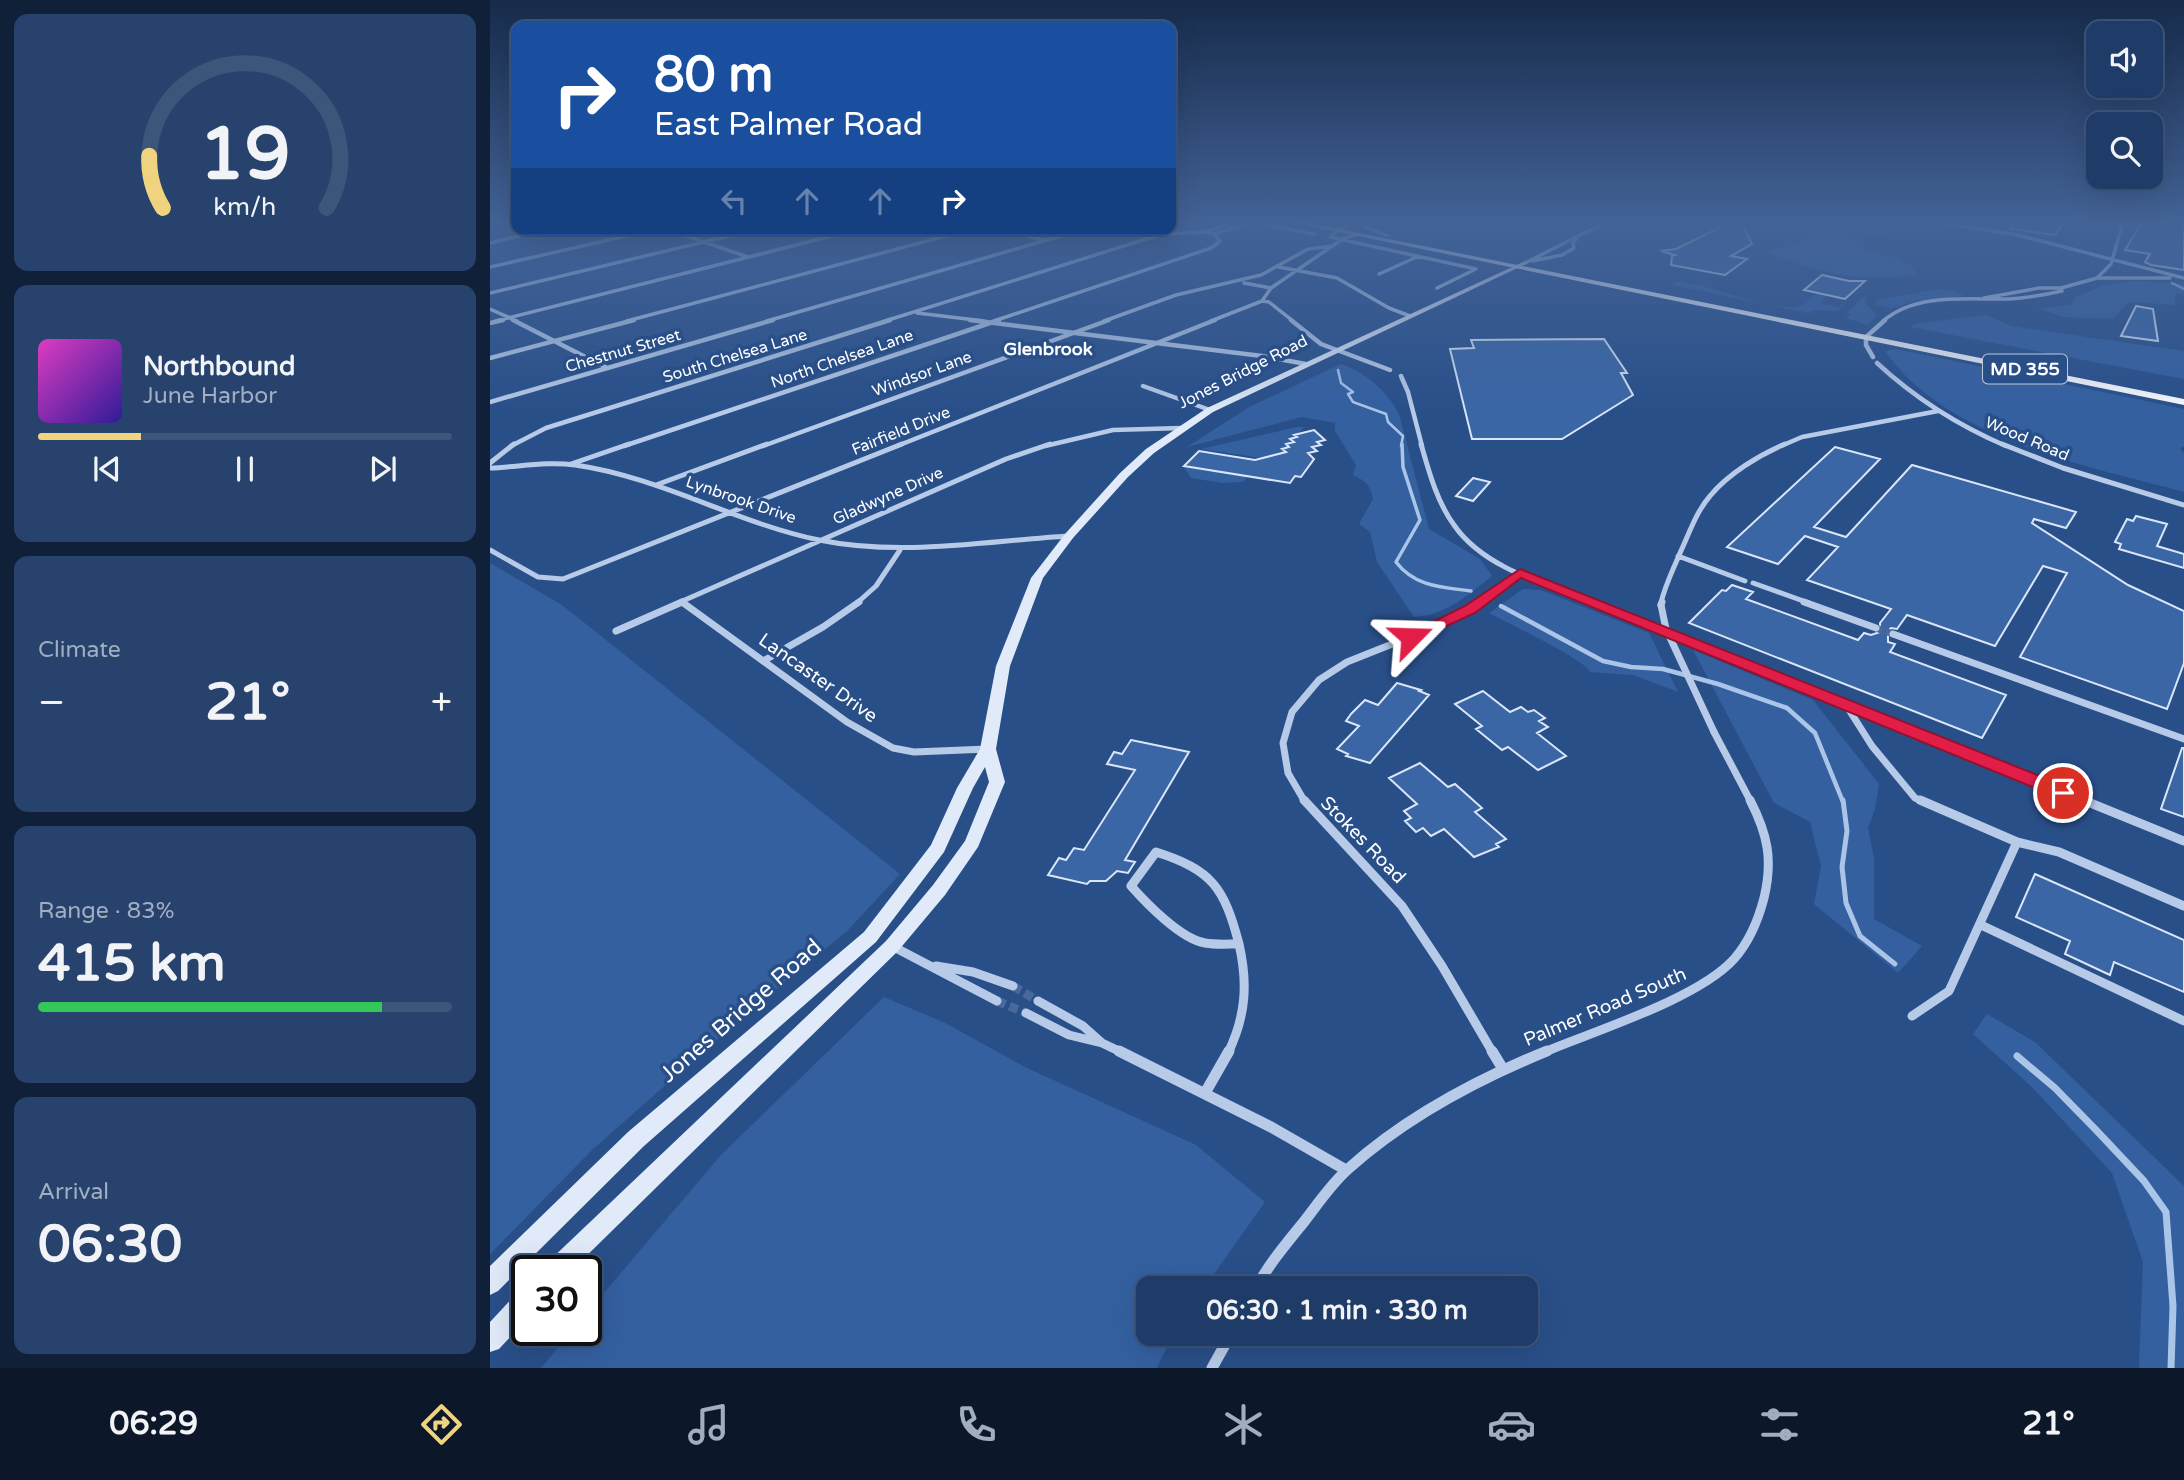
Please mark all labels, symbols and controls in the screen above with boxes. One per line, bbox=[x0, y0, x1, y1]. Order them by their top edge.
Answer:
map controls bbox=[2086, 21, 2163, 189]
button: sound bbox=[2086, 21, 2163, 98]
text: 80 m bbox=[654, 46, 773, 105]
icon: right bbox=[539, 49, 630, 140]
text: East Palmer Road bbox=[654, 106, 923, 144]
text: 19 bbox=[199, 112, 291, 200]
button: search bbox=[2086, 112, 2163, 189]
icon: left bbox=[715, 182, 753, 220]
icon: ahead bbox=[788, 182, 826, 220]
icon: ahead bbox=[861, 182, 899, 220]
icon: right bbox=[934, 182, 972, 220]
text: km/h bbox=[214, 192, 276, 222]
street label: South Chelsea Lane bbox=[660, 324, 810, 388]
street label: Chestnut Street bbox=[563, 325, 683, 377]
street label: North Chelsea Lane bbox=[768, 325, 916, 393]
street label: Jones Bridge Road bbox=[1175, 331, 1311, 413]
district label: Glenbrook bbox=[1004, 338, 1093, 360]
street label: Windsor Lane bbox=[869, 347, 975, 401]
text: Northbound bbox=[143, 351, 295, 382]
road number: MD 355 bbox=[1983, 354, 2067, 384]
text: June Harbor bbox=[143, 382, 277, 410]
street label: Fairfield Drive bbox=[849, 402, 953, 460]
street label: Wood Road bbox=[1982, 412, 2072, 466]
icon: previous bbox=[88, 450, 126, 488]
icon: pause bbox=[226, 450, 264, 488]
icon: next bbox=[364, 450, 402, 488]
street label: Gladwyne Drive bbox=[830, 463, 946, 529]
street label: Lynbrook Drive bbox=[683, 472, 799, 528]
position arrow bbox=[1374, 600, 1448, 674]
street label: Lancaster Drive bbox=[754, 629, 882, 727]
text: Climate bbox=[38, 636, 121, 664]
text: 21° bbox=[205, 671, 290, 734]
text: − bbox=[38, 680, 65, 726]
text: + bbox=[431, 680, 452, 726]
pin bbox=[2033, 763, 2093, 823]
icon: arrive bbox=[2044, 774, 2082, 812]
street label: Stokes Road bbox=[1316, 792, 1410, 888]
text: Range · 83% bbox=[38, 897, 174, 925]
text: 415 km bbox=[38, 932, 226, 995]
street label: Jones Bridge Road bbox=[654, 933, 828, 1089]
street label: Palmer Road South bbox=[1520, 963, 1690, 1051]
text: Arrival bbox=[38, 1178, 109, 1206]
text: 06:30 bbox=[38, 1213, 182, 1276]
speed limit sign: 30 bbox=[511, 1255, 602, 1346]
text: 06:30 · 1 min · 330 m bbox=[1206, 1295, 1468, 1326]
icon: directions bbox=[417, 1400, 466, 1449]
icon: music bbox=[684, 1400, 733, 1449]
icon: phone bbox=[952, 1400, 1001, 1449]
icon: climate bbox=[1219, 1400, 1268, 1449]
icon: car bbox=[1487, 1400, 1536, 1449]
icon: filters bbox=[1755, 1400, 1804, 1449]
text: 06:29 bbox=[109, 1405, 198, 1443]
text: 21° bbox=[2022, 1405, 2075, 1443]

